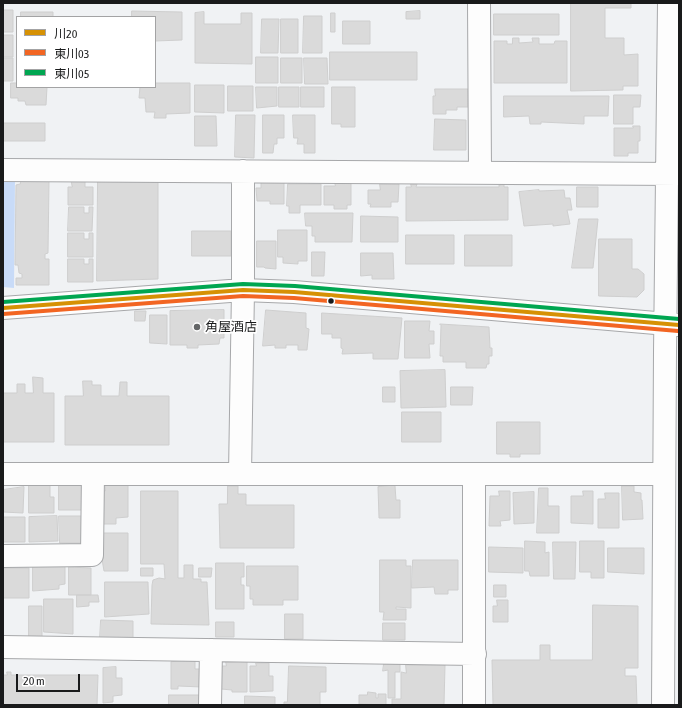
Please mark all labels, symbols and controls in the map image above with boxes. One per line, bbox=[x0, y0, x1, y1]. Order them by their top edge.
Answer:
legend bbox=[16, 16, 156, 88]
text: 川20 bbox=[54, 27, 77, 41]
text: 東川03 bbox=[54, 47, 89, 61]
text: 東川05 bbox=[54, 67, 89, 81]
unlabelled marker bbox=[326, 296, 336, 306]
place label: 角屋酒店 bbox=[205, 319, 257, 335]
marker: 角屋酒店 bbox=[192, 322, 202, 332]
scale bar bbox=[18, 666, 82, 692]
text: 20 m bbox=[23, 674, 45, 688]

